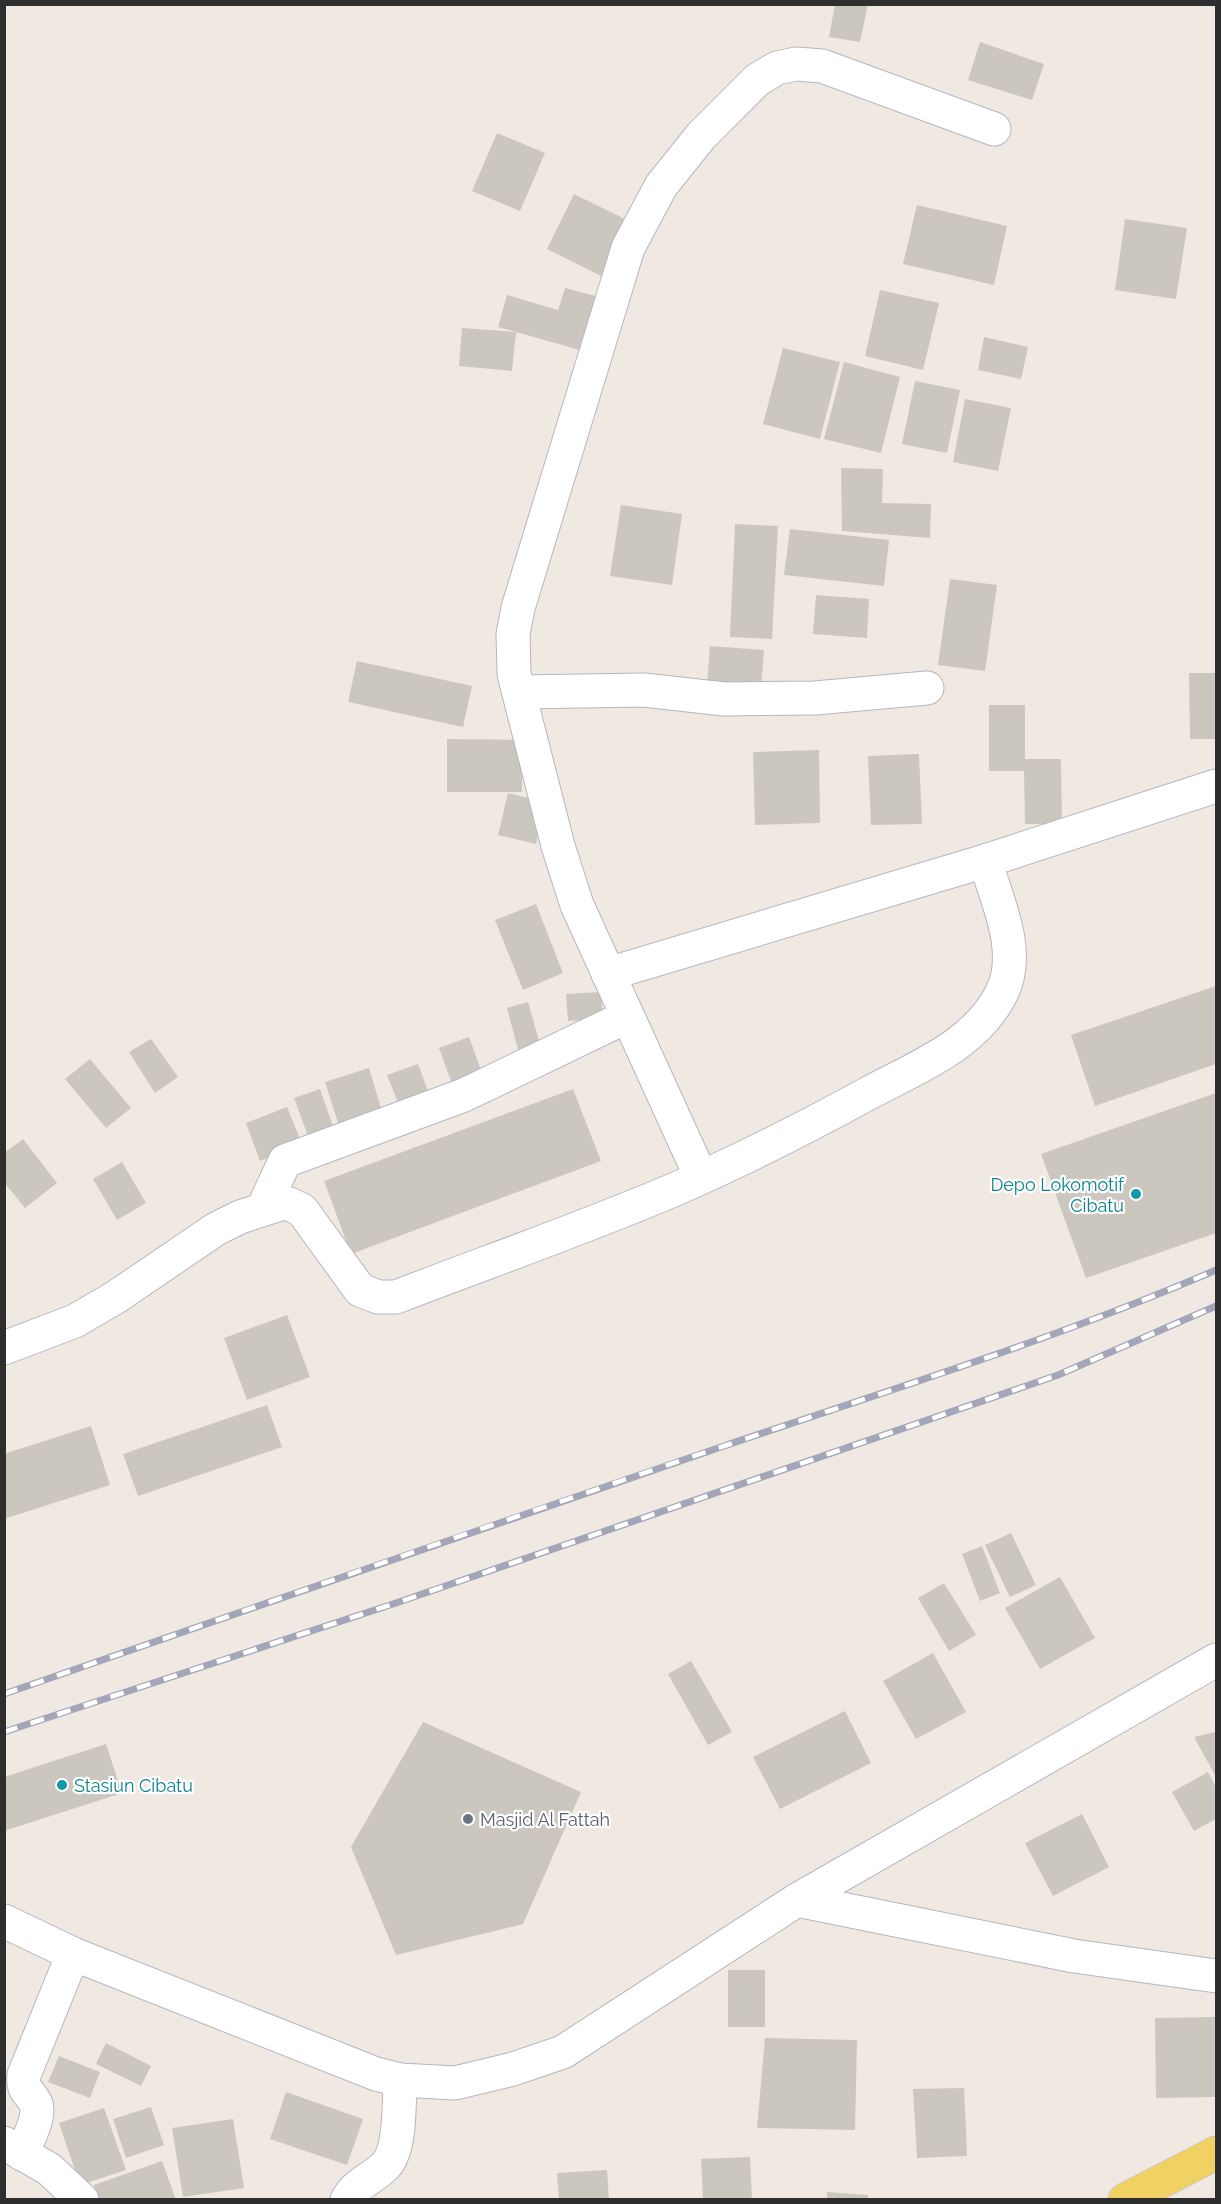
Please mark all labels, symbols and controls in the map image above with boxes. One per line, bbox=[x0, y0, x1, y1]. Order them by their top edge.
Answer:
place label: Depo Lokomotif Cibatu bbox=[990, 1174, 1125, 1216]
marker: Depo Lokomotif Cibatu bbox=[1129, 1187, 1143, 1201]
place label: Stasiun Cibatu bbox=[74, 1775, 193, 1796]
marker: Stasiun Cibatu bbox=[55, 1778, 69, 1792]
place label: Masjid Al Fattah bbox=[480, 1809, 610, 1830]
marker: Masjid Al Fattah bbox=[461, 1812, 475, 1826]

